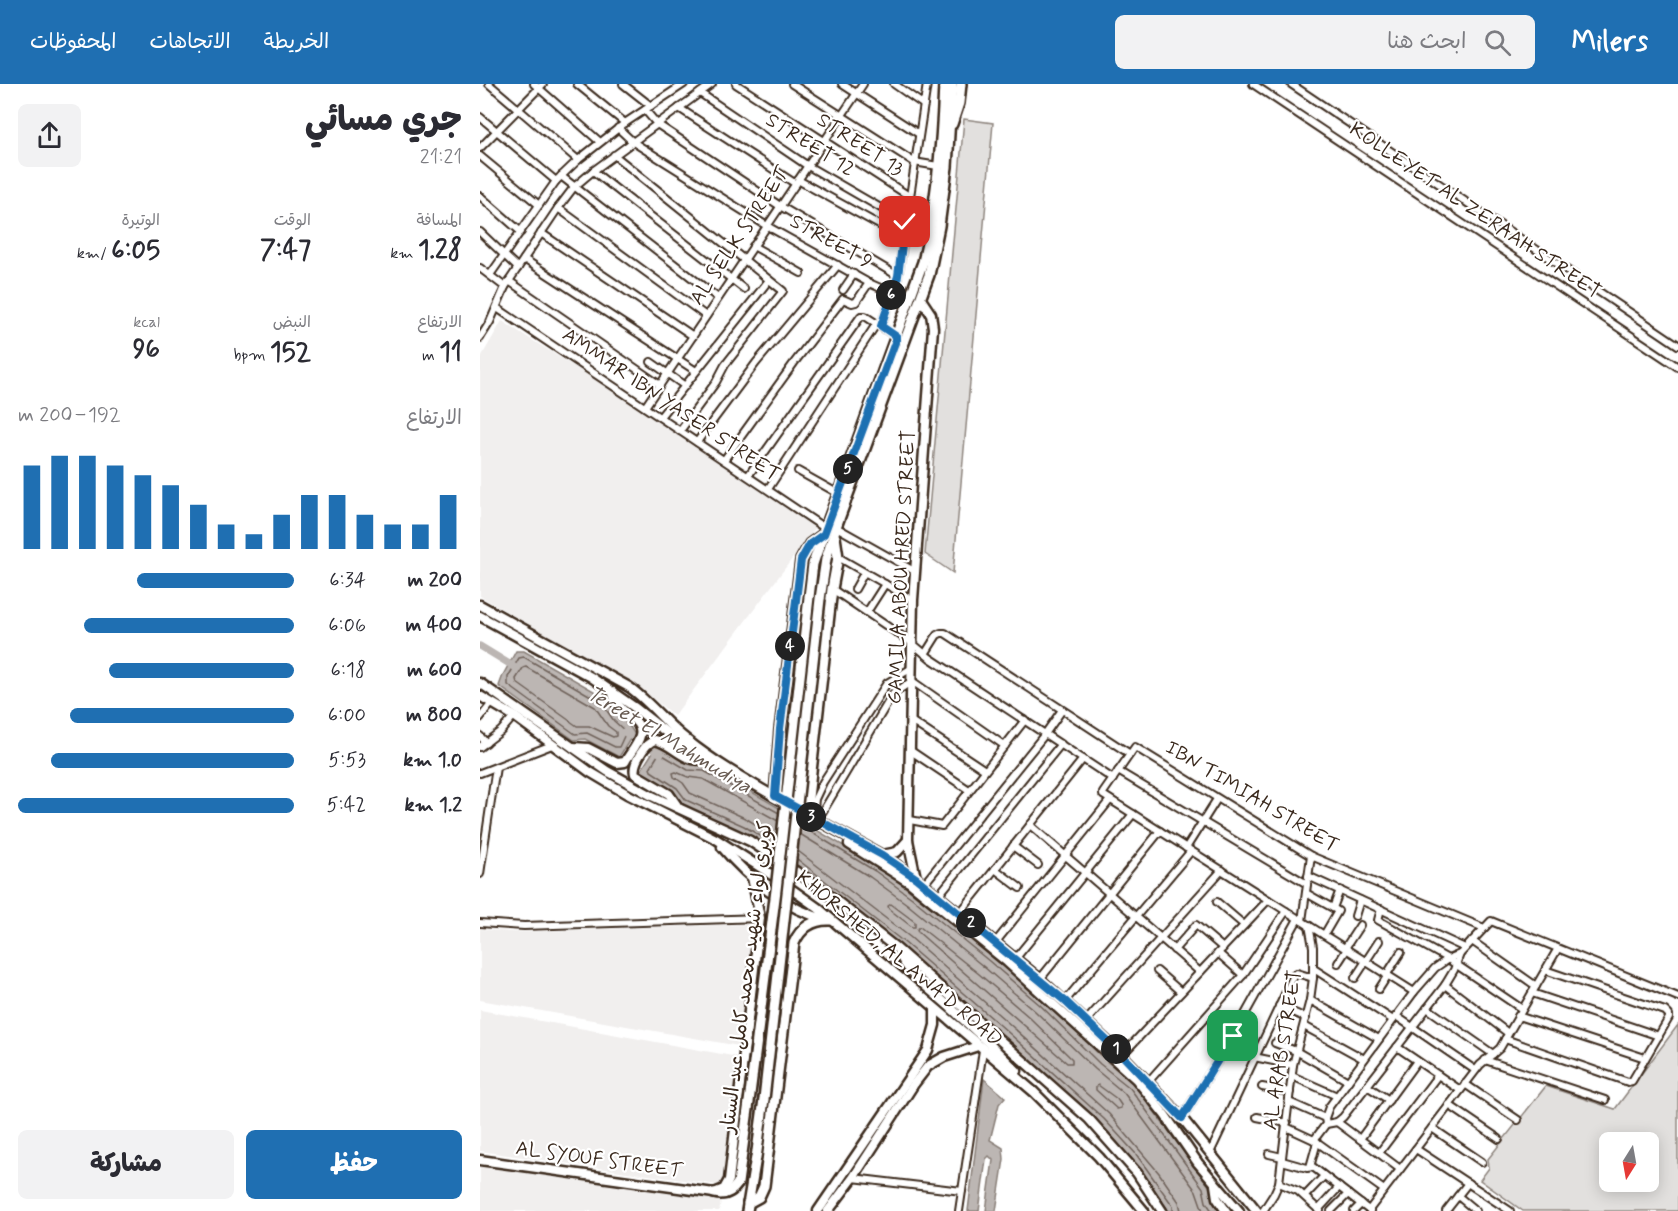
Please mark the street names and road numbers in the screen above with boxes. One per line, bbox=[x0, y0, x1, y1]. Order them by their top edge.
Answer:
street label: STREET 12 bbox=[760, 107, 860, 183]
street label: STREET 13 bbox=[811, 107, 909, 183]
street label: KOLLEYET AL ZERAAH STREET bbox=[1344, 116, 1606, 306]
street label: AL SELK STREET bbox=[684, 160, 797, 310]
street label: STREET 9 bbox=[785, 208, 877, 276]
street label: AMMAR IBN YASER STREET bbox=[557, 322, 785, 488]
street label: GAMILA ABOU HRED STREET bbox=[881, 429, 923, 705]
street label: IBN TIMIAH STREET bbox=[1160, 734, 1344, 860]
street label: كوبرى لواء شهيد محمد كامل عبد الستار bbox=[714, 820, 780, 1136]
street label: KHORSHED, AL AWA'D ROAD bbox=[790, 865, 1008, 1053]
street label: AL ARAB STREET bbox=[1257, 968, 1309, 1132]
street label: AL SYOUF STREET bbox=[514, 1135, 685, 1185]

